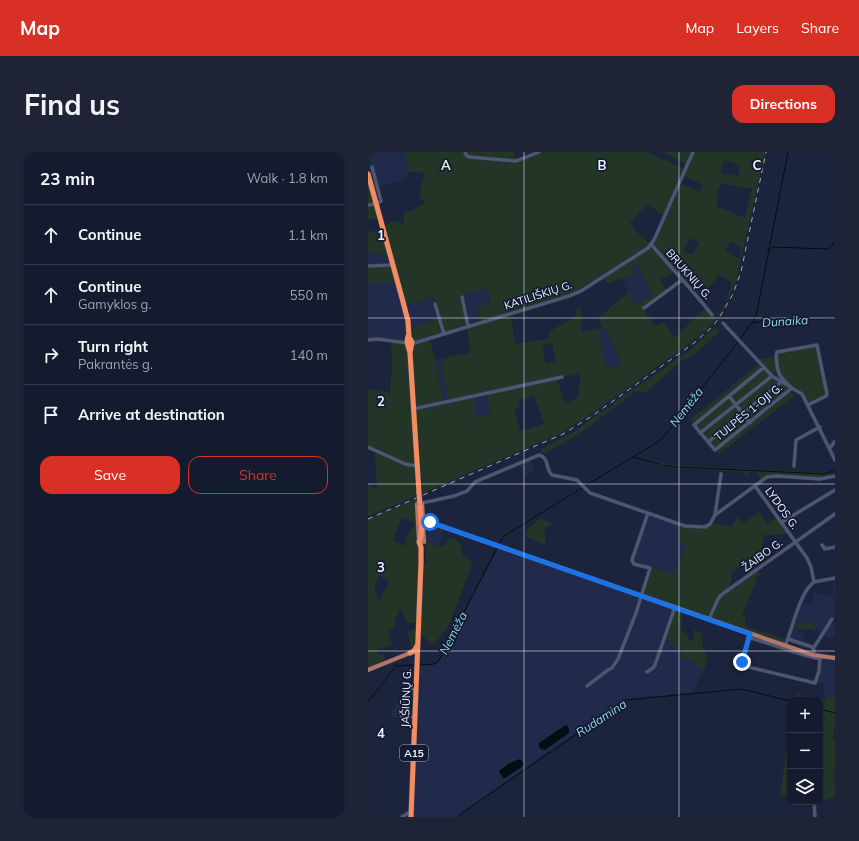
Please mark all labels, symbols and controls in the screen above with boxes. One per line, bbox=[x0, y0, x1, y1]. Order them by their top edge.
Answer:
text: Map bbox=[20, 16, 60, 40]
text: Map bbox=[685, 19, 714, 37]
text: Layers bbox=[736, 19, 779, 37]
text: Share bbox=[801, 19, 839, 37]
button: Directions bbox=[732, 85, 835, 123]
text: Find us bbox=[24, 87, 120, 122]
text: A bbox=[441, 157, 451, 173]
text: B bbox=[598, 157, 607, 173]
text: C bbox=[753, 157, 762, 173]
text: 23 min bbox=[40, 168, 95, 189]
text: Walk · 1.8 km bbox=[247, 170, 328, 186]
icon: ahead bbox=[40, 224, 62, 246]
text: Continue bbox=[78, 225, 141, 244]
text: 1.1 km bbox=[288, 227, 328, 243]
text: 1 bbox=[377, 227, 385, 243]
street label: BRUKNIŲ G. bbox=[663, 246, 715, 302]
text: Continue bbox=[78, 277, 141, 296]
street label: KATILIŠKIŲ G. bbox=[502, 277, 574, 313]
icon: ahead bbox=[40, 284, 62, 306]
text: 550 m bbox=[290, 287, 328, 303]
text: Gamyklos g. bbox=[78, 296, 151, 312]
water label: Dunaika bbox=[761, 312, 809, 330]
text: Turn right bbox=[78, 337, 148, 356]
icon: right bbox=[40, 344, 62, 366]
text: 140 m bbox=[290, 347, 328, 363]
text: Pakrantės g. bbox=[78, 356, 153, 372]
street label: TULPĖS 1-OJI G. bbox=[711, 380, 785, 444]
water label: Nemėža bbox=[666, 384, 706, 430]
text: 2 bbox=[377, 393, 385, 409]
icon: arrive bbox=[40, 404, 62, 426]
text: Arrive at destination bbox=[78, 405, 225, 424]
button: Save bbox=[40, 456, 180, 494]
button: Share bbox=[188, 456, 328, 494]
street label: LYDOS G. bbox=[762, 484, 802, 532]
route start bbox=[421, 513, 439, 531]
street label: ŽAIBO G. bbox=[739, 536, 785, 574]
text: 3 bbox=[377, 559, 385, 575]
water label: Nemėža bbox=[436, 609, 470, 657]
route end bbox=[733, 653, 751, 671]
street label: JAŠIŪNŲ G. bbox=[398, 668, 414, 728]
water label: Rudamina bbox=[573, 696, 629, 740]
map controls bbox=[787, 697, 823, 805]
button: + bbox=[787, 697, 823, 733]
text: 4 bbox=[377, 725, 385, 741]
button: − bbox=[787, 733, 823, 769]
road number: A15 bbox=[400, 745, 428, 761]
button: layers bbox=[787, 769, 823, 805]

